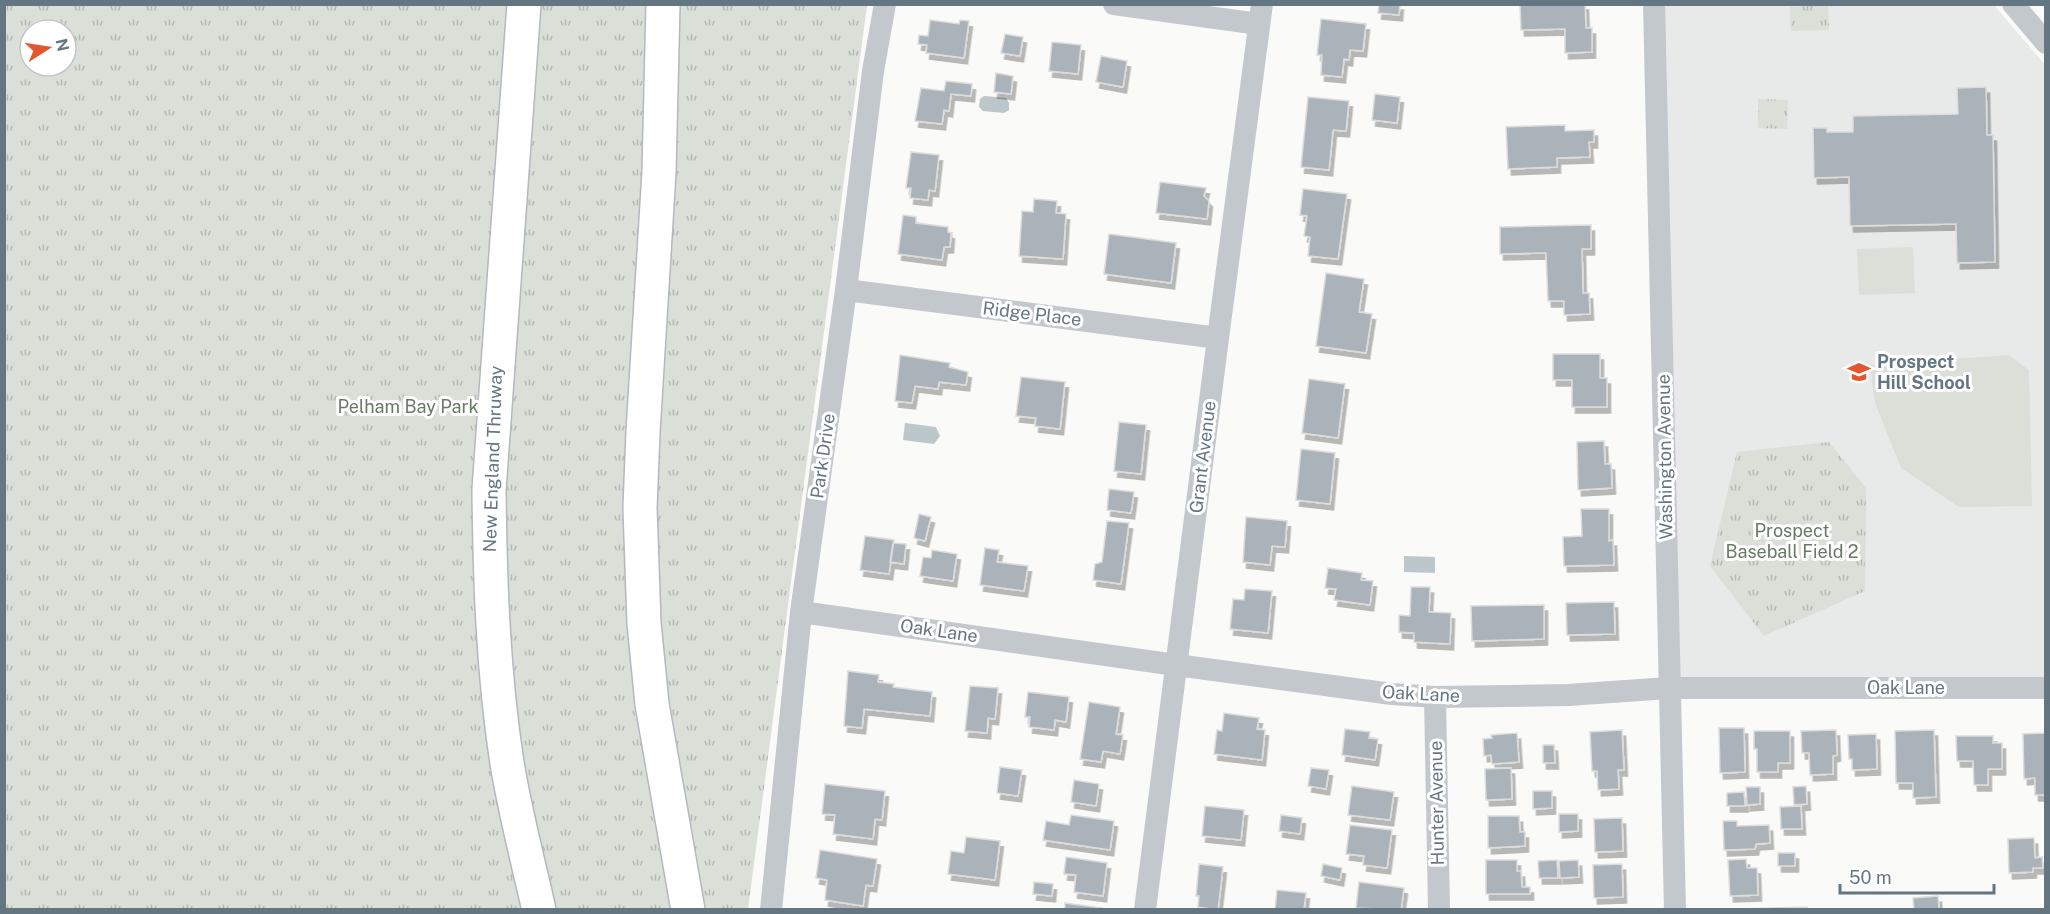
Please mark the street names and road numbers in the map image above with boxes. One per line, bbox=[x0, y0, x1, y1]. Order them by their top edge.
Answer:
street label: Ridge Place bbox=[982, 297, 1083, 330]
street label: New England Thruway bbox=[479, 365, 506, 553]
street label: Washington Avenue bbox=[1653, 374, 1676, 540]
street label: Grant Avenue bbox=[1185, 400, 1220, 514]
street label: Park Drive bbox=[806, 412, 839, 500]
street label: Oak Lane bbox=[899, 615, 979, 646]
street label: Oak Lane bbox=[1867, 677, 1945, 698]
street label: Oak Lane bbox=[1381, 681, 1461, 706]
street label: Hunter Avenue bbox=[1425, 741, 1448, 865]

